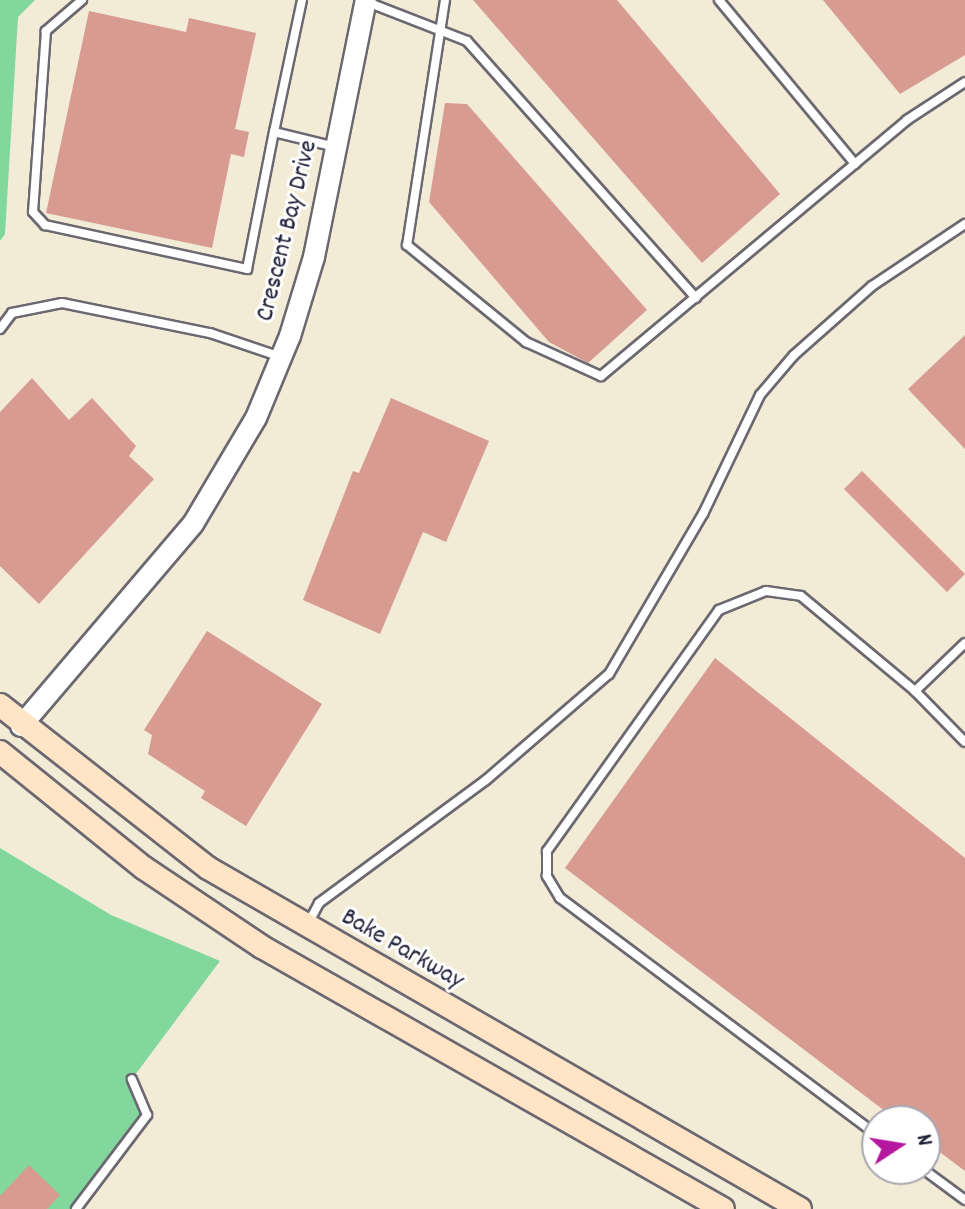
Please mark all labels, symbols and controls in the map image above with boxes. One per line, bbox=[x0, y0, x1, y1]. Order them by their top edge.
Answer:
street label: Crescent Bay Drive bbox=[250, 137, 326, 325]
street label: Bake Parkway bbox=[335, 902, 469, 998]
north arrow bbox=[861, 1105, 941, 1185]
text: N bbox=[907, 1132, 939, 1149]

